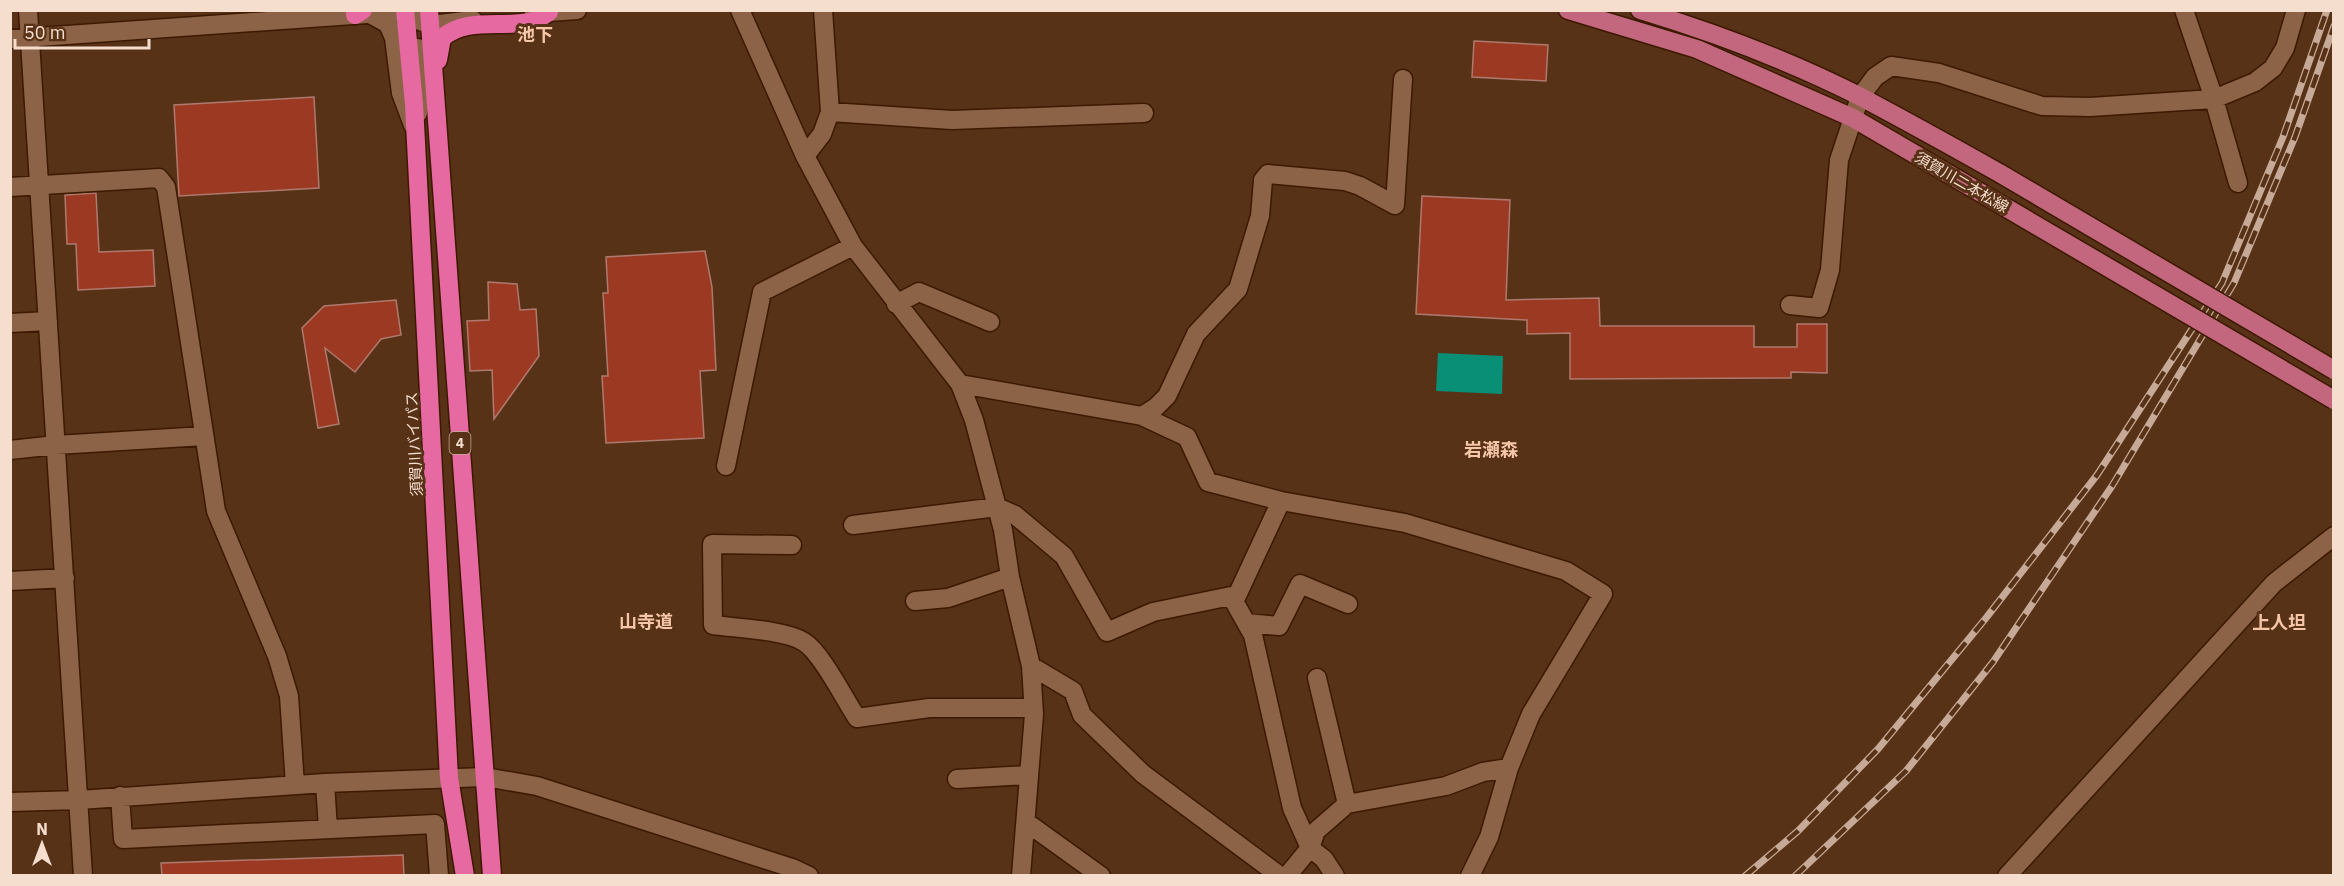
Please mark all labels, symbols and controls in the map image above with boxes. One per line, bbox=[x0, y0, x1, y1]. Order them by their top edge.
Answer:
scale bar bbox=[15, 12, 148, 50]
text: 50 m bbox=[24, 21, 66, 44]
district label: 池下 bbox=[517, 23, 553, 46]
street label: 須賀川二本松線 bbox=[1912, 148, 2012, 216]
street label: 須賀川バイパス bbox=[402, 391, 426, 497]
road number: 4 bbox=[450, 432, 470, 454]
district label: 岩瀬森 bbox=[1464, 438, 1518, 461]
district label: 山寺道 bbox=[619, 610, 673, 633]
district label: 上人坦 bbox=[2252, 611, 2306, 634]
north arrow bbox=[12, 814, 72, 874]
text: N bbox=[36, 819, 48, 839]

